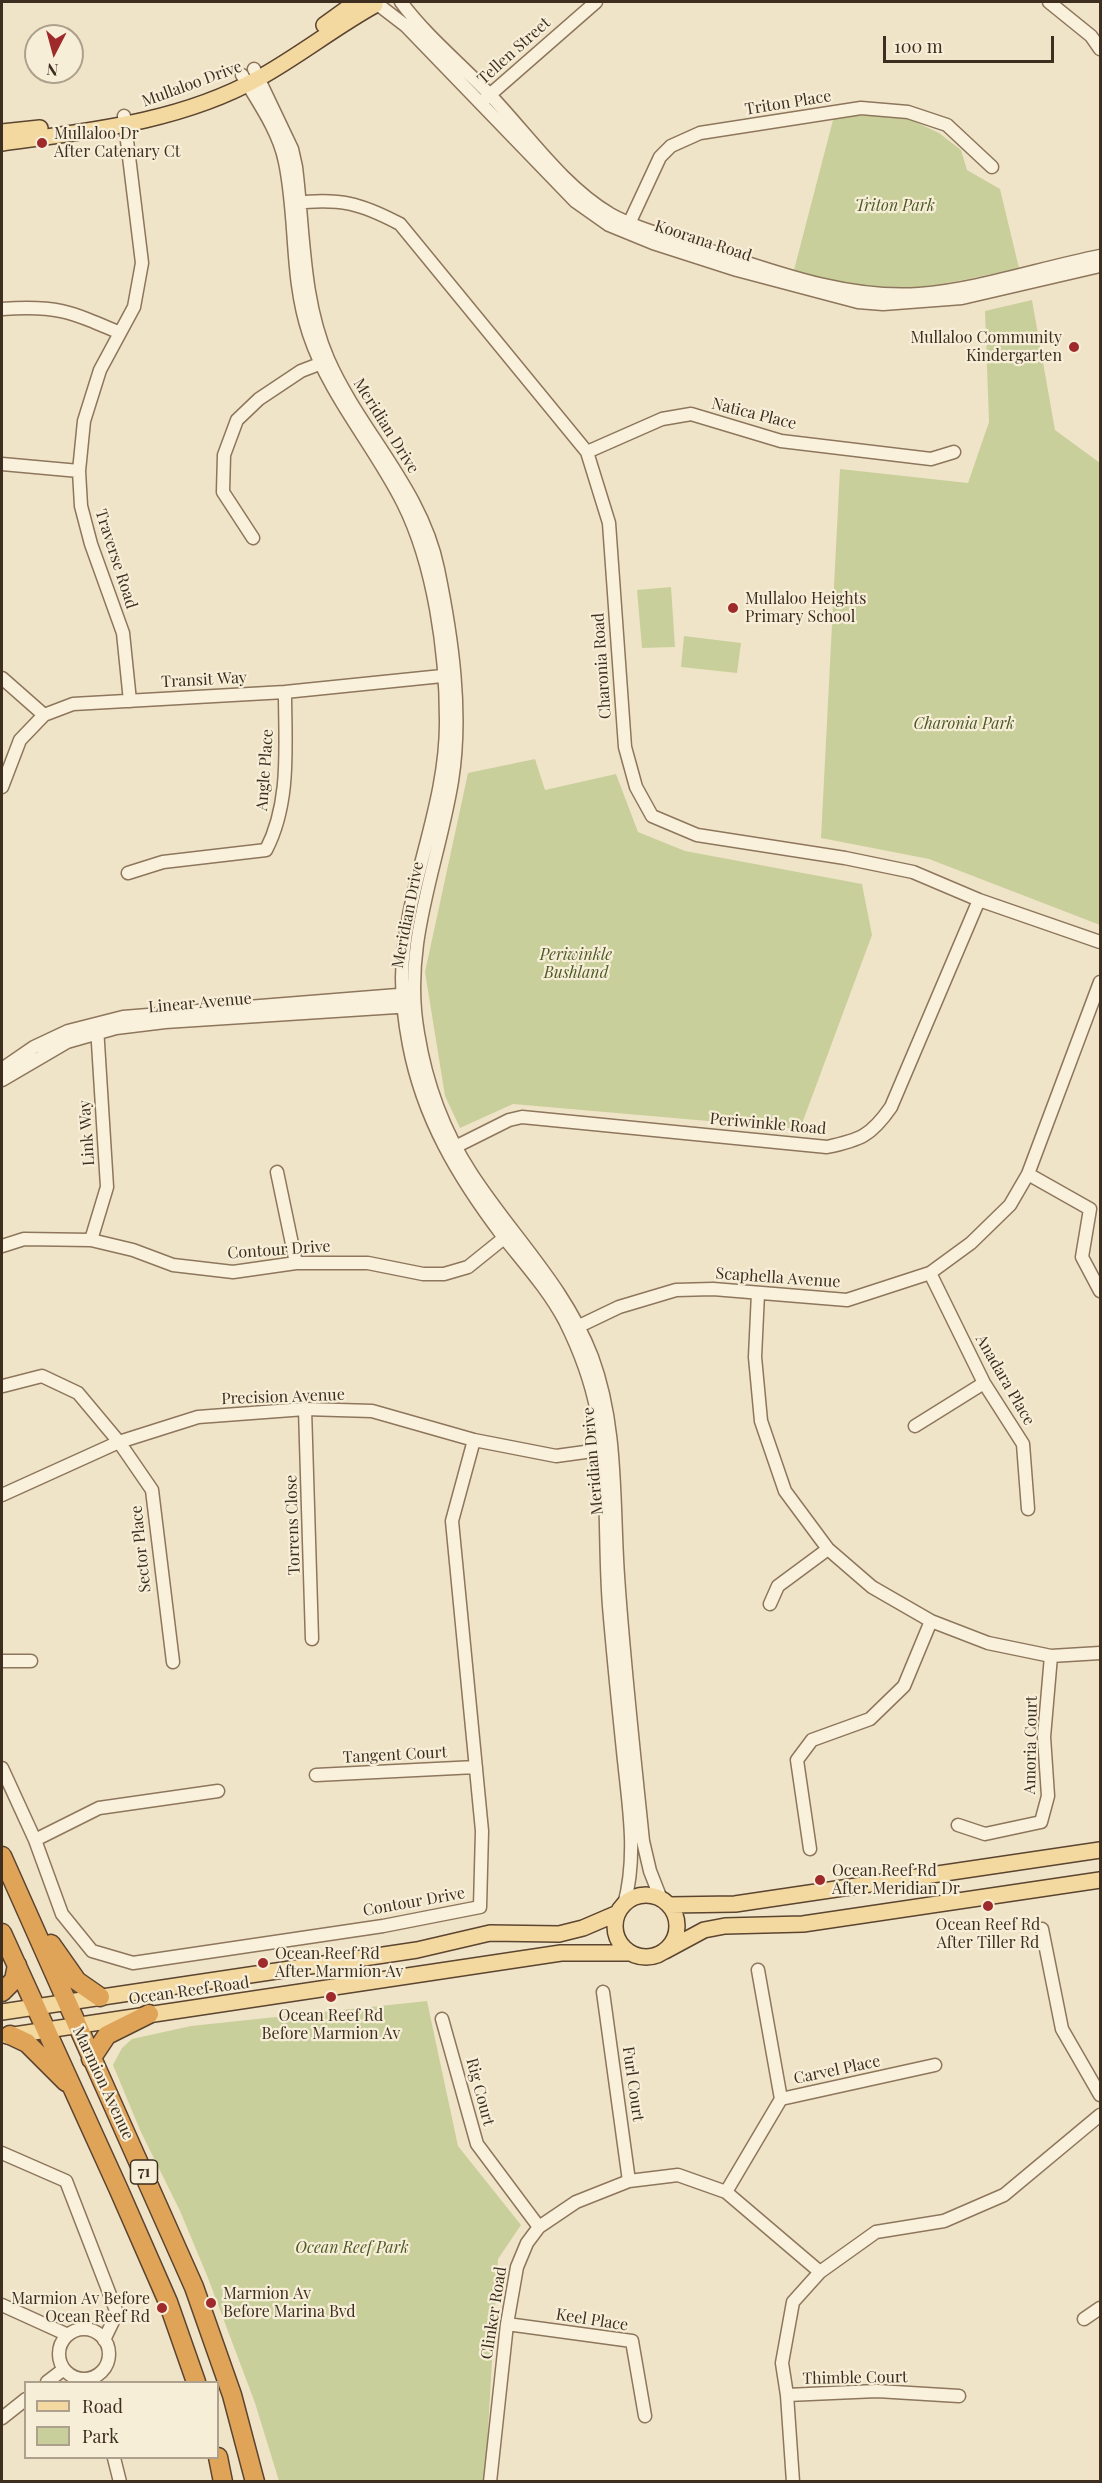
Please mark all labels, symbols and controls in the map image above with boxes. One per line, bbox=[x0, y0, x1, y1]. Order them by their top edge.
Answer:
street label: Tellen Street bbox=[474, 13, 554, 89]
north arrow bbox=[24, 24, 84, 84]
scale bar bbox=[886, 24, 1057, 62]
text: 100 m bbox=[894, 34, 943, 58]
street label: Mullaloo Drive bbox=[139, 57, 245, 111]
text: N bbox=[45, 59, 59, 81]
street label: Triton Place bbox=[743, 87, 833, 119]
place label: Mullaloo Dr After Catenary Ct bbox=[54, 124, 180, 162]
marker: Mullaloo Dr After Catenary Ct bbox=[35, 136, 49, 150]
park label: Triton Park bbox=[855, 196, 935, 216]
street label: Koorana Road bbox=[652, 216, 754, 266]
place label: Mullaloo Community Kindergarten bbox=[910, 328, 1062, 366]
marker: Mullaloo Community Kindergarten bbox=[1067, 340, 1081, 354]
street label: Meridian Drive bbox=[349, 375, 423, 477]
street label: Natica Place bbox=[710, 394, 798, 434]
street label: Traverse Road bbox=[91, 507, 141, 611]
place label: Mullaloo Heights Primary School bbox=[745, 589, 866, 627]
marker: Mullaloo Heights Primary School bbox=[726, 601, 740, 615]
street label: Charonia Road bbox=[589, 612, 615, 720]
street label: Transit Way bbox=[161, 668, 247, 692]
park label: Charonia Park bbox=[913, 714, 1015, 734]
street label: Angle Place bbox=[253, 728, 277, 812]
street label: Meridian Drive bbox=[388, 860, 428, 970]
park label: Periwinkle Bushland bbox=[540, 945, 612, 983]
street label: Linear Avenue bbox=[148, 989, 252, 1017]
street label: Link Way bbox=[75, 1099, 99, 1167]
street label: Periwinkle Road bbox=[709, 1109, 827, 1139]
street label: Contour Drive bbox=[227, 1237, 331, 1263]
street label: Scaphella Avenue bbox=[715, 1264, 841, 1292]
street label: Anadara Place bbox=[971, 1331, 1039, 1429]
street label: Precision Avenue bbox=[221, 1385, 345, 1409]
street label: Meridian Drive bbox=[579, 1406, 607, 1516]
street label: Torrens Close bbox=[282, 1475, 304, 1575]
street label: Sector Place bbox=[127, 1504, 155, 1594]
street label: Amoria Court bbox=[1021, 1696, 1041, 1794]
street label: Tangent Court bbox=[342, 1743, 448, 1767]
place label: Ocean Reef Rd After Meridian Dr bbox=[832, 1861, 960, 1899]
marker: Ocean Reef Rd After Meridian Dr bbox=[813, 1873, 827, 1887]
street label: Contour Drive bbox=[361, 1884, 467, 1920]
marker: Ocean Reef Rd After Tiller Rd bbox=[981, 1899, 995, 1913]
place label: Ocean Reef Rd After Tiller Rd bbox=[936, 1915, 1040, 1953]
place label: Ocean Reef Rd After Marmion Av bbox=[275, 1944, 403, 1982]
marker: Ocean Reef Rd After Marmion Av bbox=[256, 1956, 270, 1970]
street label: Ocean Reef Road bbox=[128, 1973, 250, 2009]
marker: Ocean Reef Rd Before Marmion Av bbox=[324, 1990, 338, 2004]
place label: Ocean Reef Rd Before Marmion Av bbox=[262, 2006, 400, 2044]
street label: Marmion Avenue bbox=[68, 2023, 138, 2143]
street label: Furl Court bbox=[618, 2045, 648, 2123]
street label: Carvel Place bbox=[792, 2051, 882, 2089]
street label: Rig Court bbox=[462, 2056, 498, 2128]
road number: 71 bbox=[130, 2160, 158, 2184]
park label: Ocean Reef Park bbox=[295, 2238, 409, 2258]
street label: Clinker Road bbox=[477, 2265, 511, 2361]
place label: Marmion Av Before Marina Bvd bbox=[223, 2284, 356, 2322]
place label: Marmion Av Before Ocean Reef Rd bbox=[11, 2289, 150, 2327]
marker: Marmion Av Before Marina Bvd bbox=[204, 2296, 218, 2310]
marker: Marmion Av Before Ocean Reef Rd bbox=[155, 2301, 169, 2315]
street label: Keel Place bbox=[555, 2305, 629, 2335]
street label: Thimble Court bbox=[802, 2367, 908, 2389]
legend bbox=[24, 2381, 219, 2459]
text: Road bbox=[82, 2394, 123, 2418]
text: Park bbox=[82, 2424, 119, 2448]

